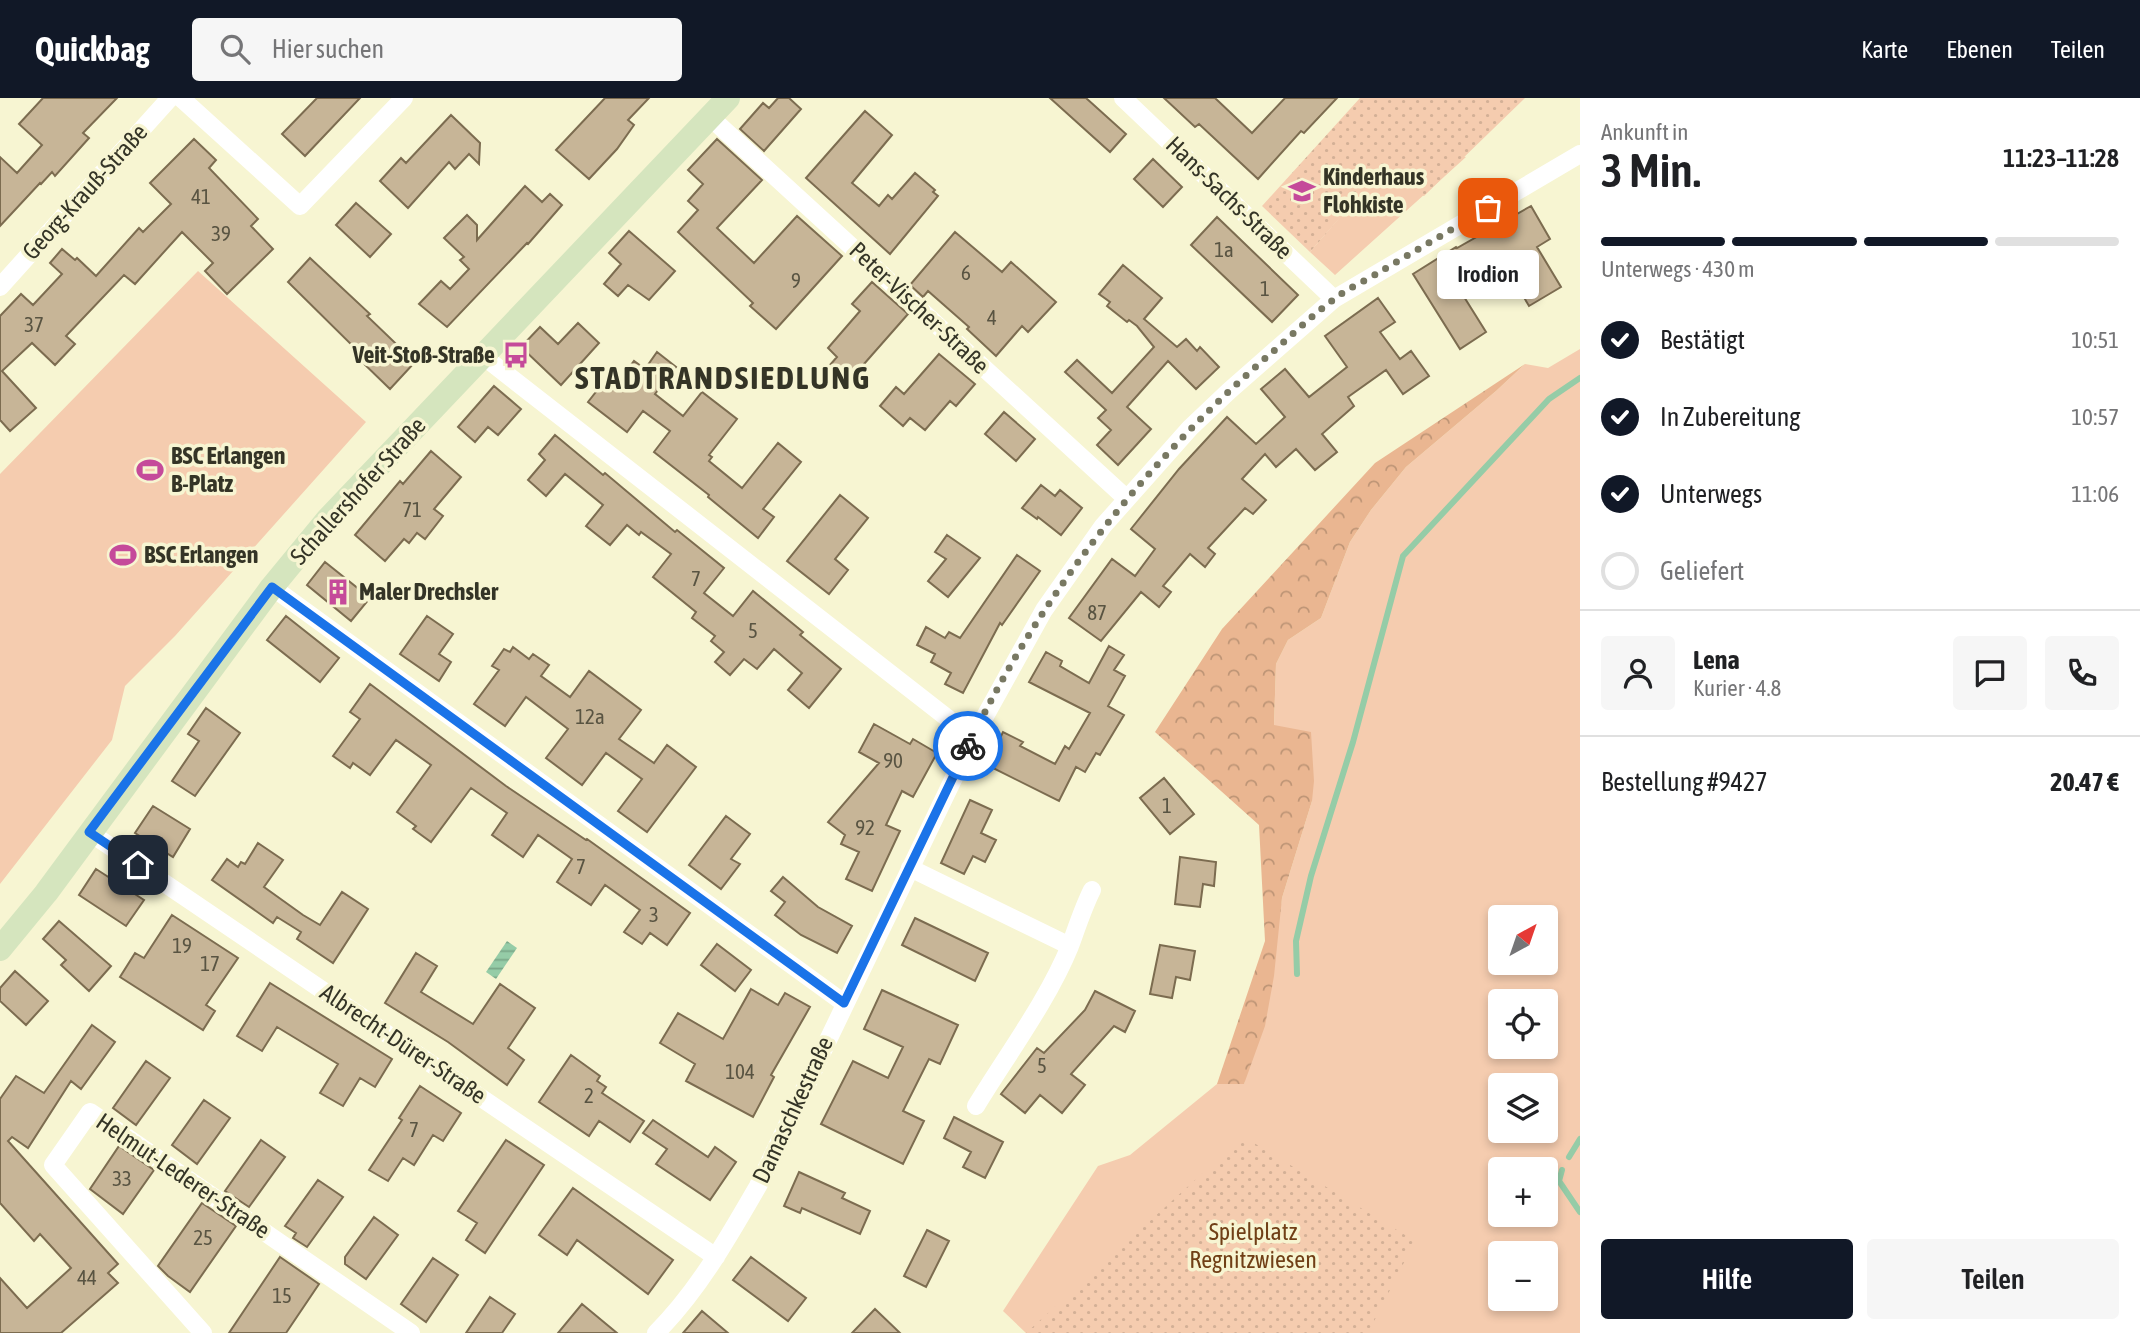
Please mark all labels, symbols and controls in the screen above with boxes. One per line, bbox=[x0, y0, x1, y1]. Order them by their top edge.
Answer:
search box bbox=[192, 18, 682, 81]
text: Quickbag bbox=[35, 30, 150, 68]
icon: search bbox=[216, 30, 254, 68]
text: Hier suchen bbox=[272, 34, 384, 64]
text: Karte bbox=[1861, 36, 1908, 63]
text: Ebenen bbox=[1946, 36, 2013, 63]
text: Teilen bbox=[2051, 36, 2105, 63]
street label: Georg-Krauß-Straße bbox=[17, 118, 152, 265]
text: Ankunft in bbox=[1601, 119, 1688, 145]
street label: Hans-Sachs-Straße bbox=[1161, 131, 1298, 264]
text: 11:23–11:28 bbox=[2003, 143, 2119, 173]
text: 3 Min. bbox=[1601, 144, 1701, 197]
place label: Kinderhaus Flohkiste bbox=[1323, 163, 1425, 218]
school or university icon: Kinderhaus Flohkiste bbox=[1287, 176, 1317, 206]
pin bbox=[1458, 178, 1518, 238]
house number: 41 bbox=[191, 184, 211, 208]
icon: bag bbox=[1469, 189, 1507, 227]
house number: 39 bbox=[211, 221, 231, 245]
street label: Peter-Vischer-Straße bbox=[844, 236, 994, 379]
house number: 1a bbox=[1214, 237, 1234, 261]
callout: Irodion bbox=[1437, 250, 1539, 299]
text: Unterwegs · 430 m bbox=[1601, 256, 1755, 282]
house number: 6 bbox=[961, 260, 971, 284]
text: Irodion bbox=[1457, 261, 1519, 287]
house number: 9 bbox=[791, 268, 801, 292]
house number: 1 bbox=[1260, 276, 1270, 300]
house number: 4 bbox=[987, 305, 997, 329]
house number: 37 bbox=[24, 312, 44, 336]
icon: check bbox=[1601, 321, 1639, 359]
text: Bestätigt bbox=[1660, 325, 1745, 355]
text: 10:51 bbox=[2071, 327, 2119, 353]
bus stop icon: Veit-Stoß-Straße bbox=[501, 340, 531, 370]
place label: Veit-Stoß-Straße bbox=[351, 341, 495, 368]
district label: STADTRANDSIEDLUNG bbox=[575, 359, 871, 396]
icon: check bbox=[1601, 398, 1639, 436]
text: In Zubereitung bbox=[1660, 402, 1800, 432]
text: 10:57 bbox=[2071, 404, 2119, 430]
street label: Schallershofer Straße bbox=[285, 412, 431, 570]
place label: BSC Erlangen B-Platz bbox=[171, 442, 285, 497]
sports icon: BSC Erlangen B-Platz bbox=[135, 455, 165, 485]
icon: check bbox=[1601, 475, 1639, 513]
text: Unterwegs bbox=[1660, 479, 1762, 509]
text: 11:06 bbox=[2071, 481, 2119, 507]
house number: 71 bbox=[402, 497, 422, 521]
sports icon: BSC Erlangen bbox=[108, 540, 138, 570]
place label: BSC Erlangen bbox=[144, 541, 258, 568]
text: Geliefert bbox=[1660, 556, 1744, 586]
house number: 7 bbox=[691, 566, 701, 590]
building icon: Maler Drechsler bbox=[323, 577, 353, 607]
place label: Maler Drechsler bbox=[359, 578, 499, 605]
house number: 87 bbox=[1087, 600, 1107, 624]
house number: 5 bbox=[748, 618, 758, 642]
button: person bbox=[1601, 636, 1675, 710]
button: chat bbox=[1953, 636, 2027, 710]
button: phone bbox=[2045, 636, 2119, 710]
text: Lena bbox=[1693, 645, 1740, 675]
text: Kurier · 4.8 bbox=[1693, 675, 1781, 701]
house number: 12a bbox=[575, 704, 605, 728]
courier bbox=[933, 711, 1003, 781]
icon: bike bbox=[949, 727, 987, 765]
house number: 90 bbox=[883, 748, 903, 772]
text: Bestellung #9427 bbox=[1601, 767, 1767, 797]
text: 20.47 € bbox=[2050, 767, 2119, 797]
house number: 1 bbox=[1162, 793, 1172, 817]
house number: 92 bbox=[855, 815, 875, 839]
pin bbox=[108, 835, 168, 895]
icon: home bbox=[119, 846, 157, 884]
house number: 7 bbox=[576, 854, 586, 878]
house number: 3 bbox=[649, 902, 659, 926]
north arrow bbox=[1488, 905, 1558, 975]
map controls bbox=[1488, 905, 1558, 1311]
house number: 19 bbox=[172, 933, 192, 957]
house number: 17 bbox=[200, 951, 220, 975]
street label: Albrecht-Dürer-Straße bbox=[315, 978, 491, 1109]
button: locate bbox=[1488, 989, 1558, 1059]
street label: Damaschkestraße bbox=[747, 1032, 838, 1187]
house number: 5 bbox=[1037, 1053, 1047, 1077]
house number: 104 bbox=[725, 1059, 755, 1083]
button: layers bbox=[1488, 1073, 1558, 1143]
house number: 2 bbox=[584, 1083, 594, 1107]
street label: Helmut-Lederer-Straße bbox=[91, 1108, 275, 1244]
house number: 7 bbox=[409, 1117, 419, 1141]
button: + bbox=[1488, 1157, 1558, 1227]
house number: 33 bbox=[112, 1166, 132, 1190]
park label: Spielplatz Regnitzwiesen bbox=[1189, 1218, 1317, 1273]
house number: 25 bbox=[193, 1225, 213, 1249]
button: Hilfe bbox=[1601, 1239, 1853, 1319]
button: Teilen bbox=[1867, 1239, 2119, 1319]
button: − bbox=[1488, 1241, 1558, 1311]
house number: 44 bbox=[77, 1265, 97, 1289]
house number: 15 bbox=[272, 1283, 292, 1307]

